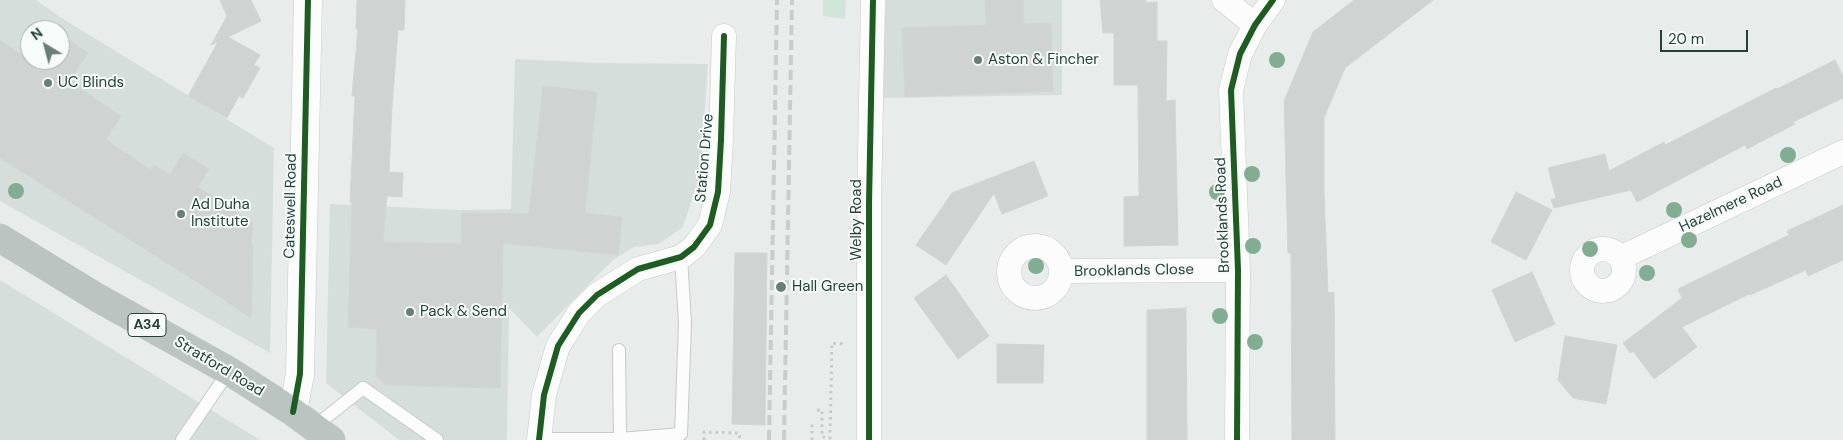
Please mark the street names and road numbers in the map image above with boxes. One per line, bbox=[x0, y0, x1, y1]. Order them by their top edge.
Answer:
street label: Station Drive bbox=[692, 113, 718, 203]
street label: Cateswell Road bbox=[281, 153, 301, 259]
street label: Brooklands Road bbox=[1212, 157, 1234, 273]
street label: Hazelmere Road bbox=[1677, 173, 1785, 237]
street label: Welby Road bbox=[848, 179, 866, 261]
street label: Brooklands Close bbox=[1074, 261, 1194, 281]
road number: A34 bbox=[128, 314, 166, 336]
street label: Stratford Road bbox=[171, 333, 267, 401]

